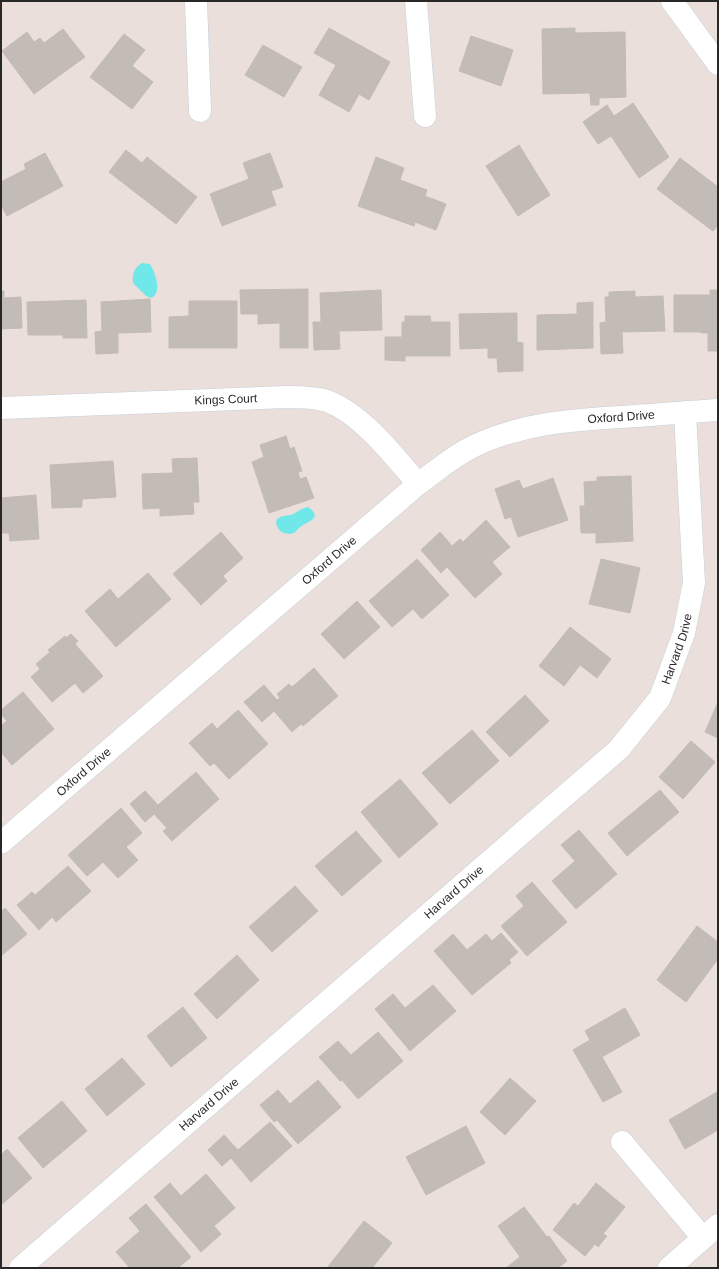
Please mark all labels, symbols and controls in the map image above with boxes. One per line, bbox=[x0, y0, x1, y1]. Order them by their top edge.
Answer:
street label: Kings Court bbox=[194, 391, 258, 408]
street label: Oxford Drive bbox=[587, 408, 656, 426]
street label: Oxford Drive bbox=[299, 533, 360, 588]
street label: Harvard Drive bbox=[659, 612, 695, 686]
street label: Oxford Drive bbox=[53, 744, 114, 799]
street label: Harvard Drive bbox=[421, 862, 487, 922]
street label: Harvard Drive bbox=[176, 1075, 242, 1134]

